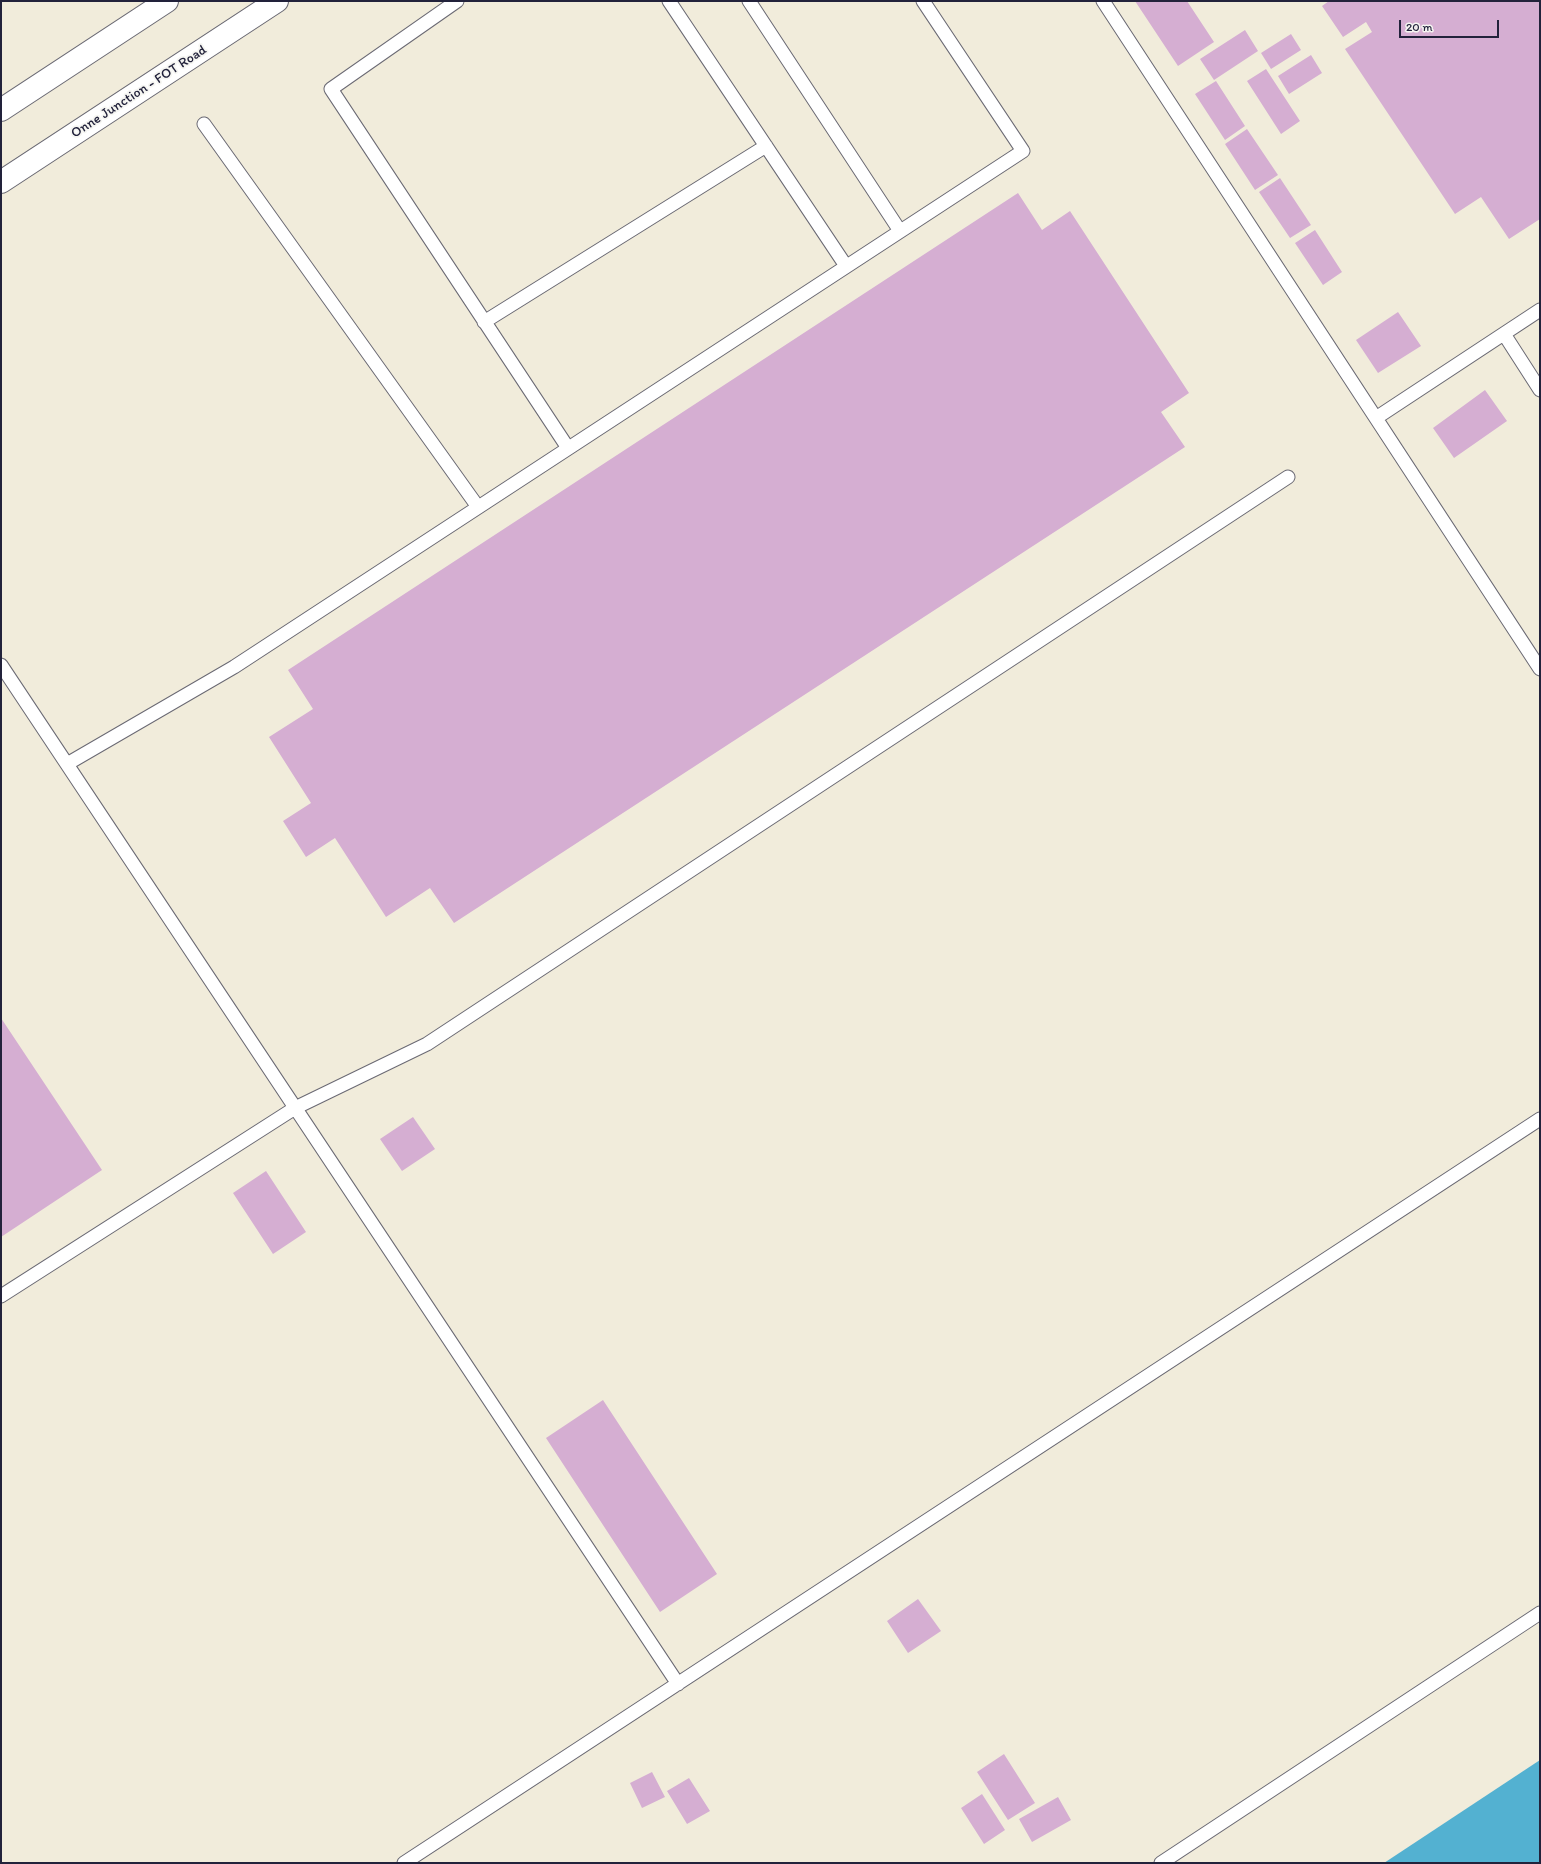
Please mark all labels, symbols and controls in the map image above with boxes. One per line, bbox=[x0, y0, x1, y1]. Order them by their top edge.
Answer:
scale bar bbox=[1401, 12, 1501, 38]
text: 20 m bbox=[1406, 20, 1433, 34]
street label: Onne Junction - FOT Road bbox=[68, 42, 210, 142]

